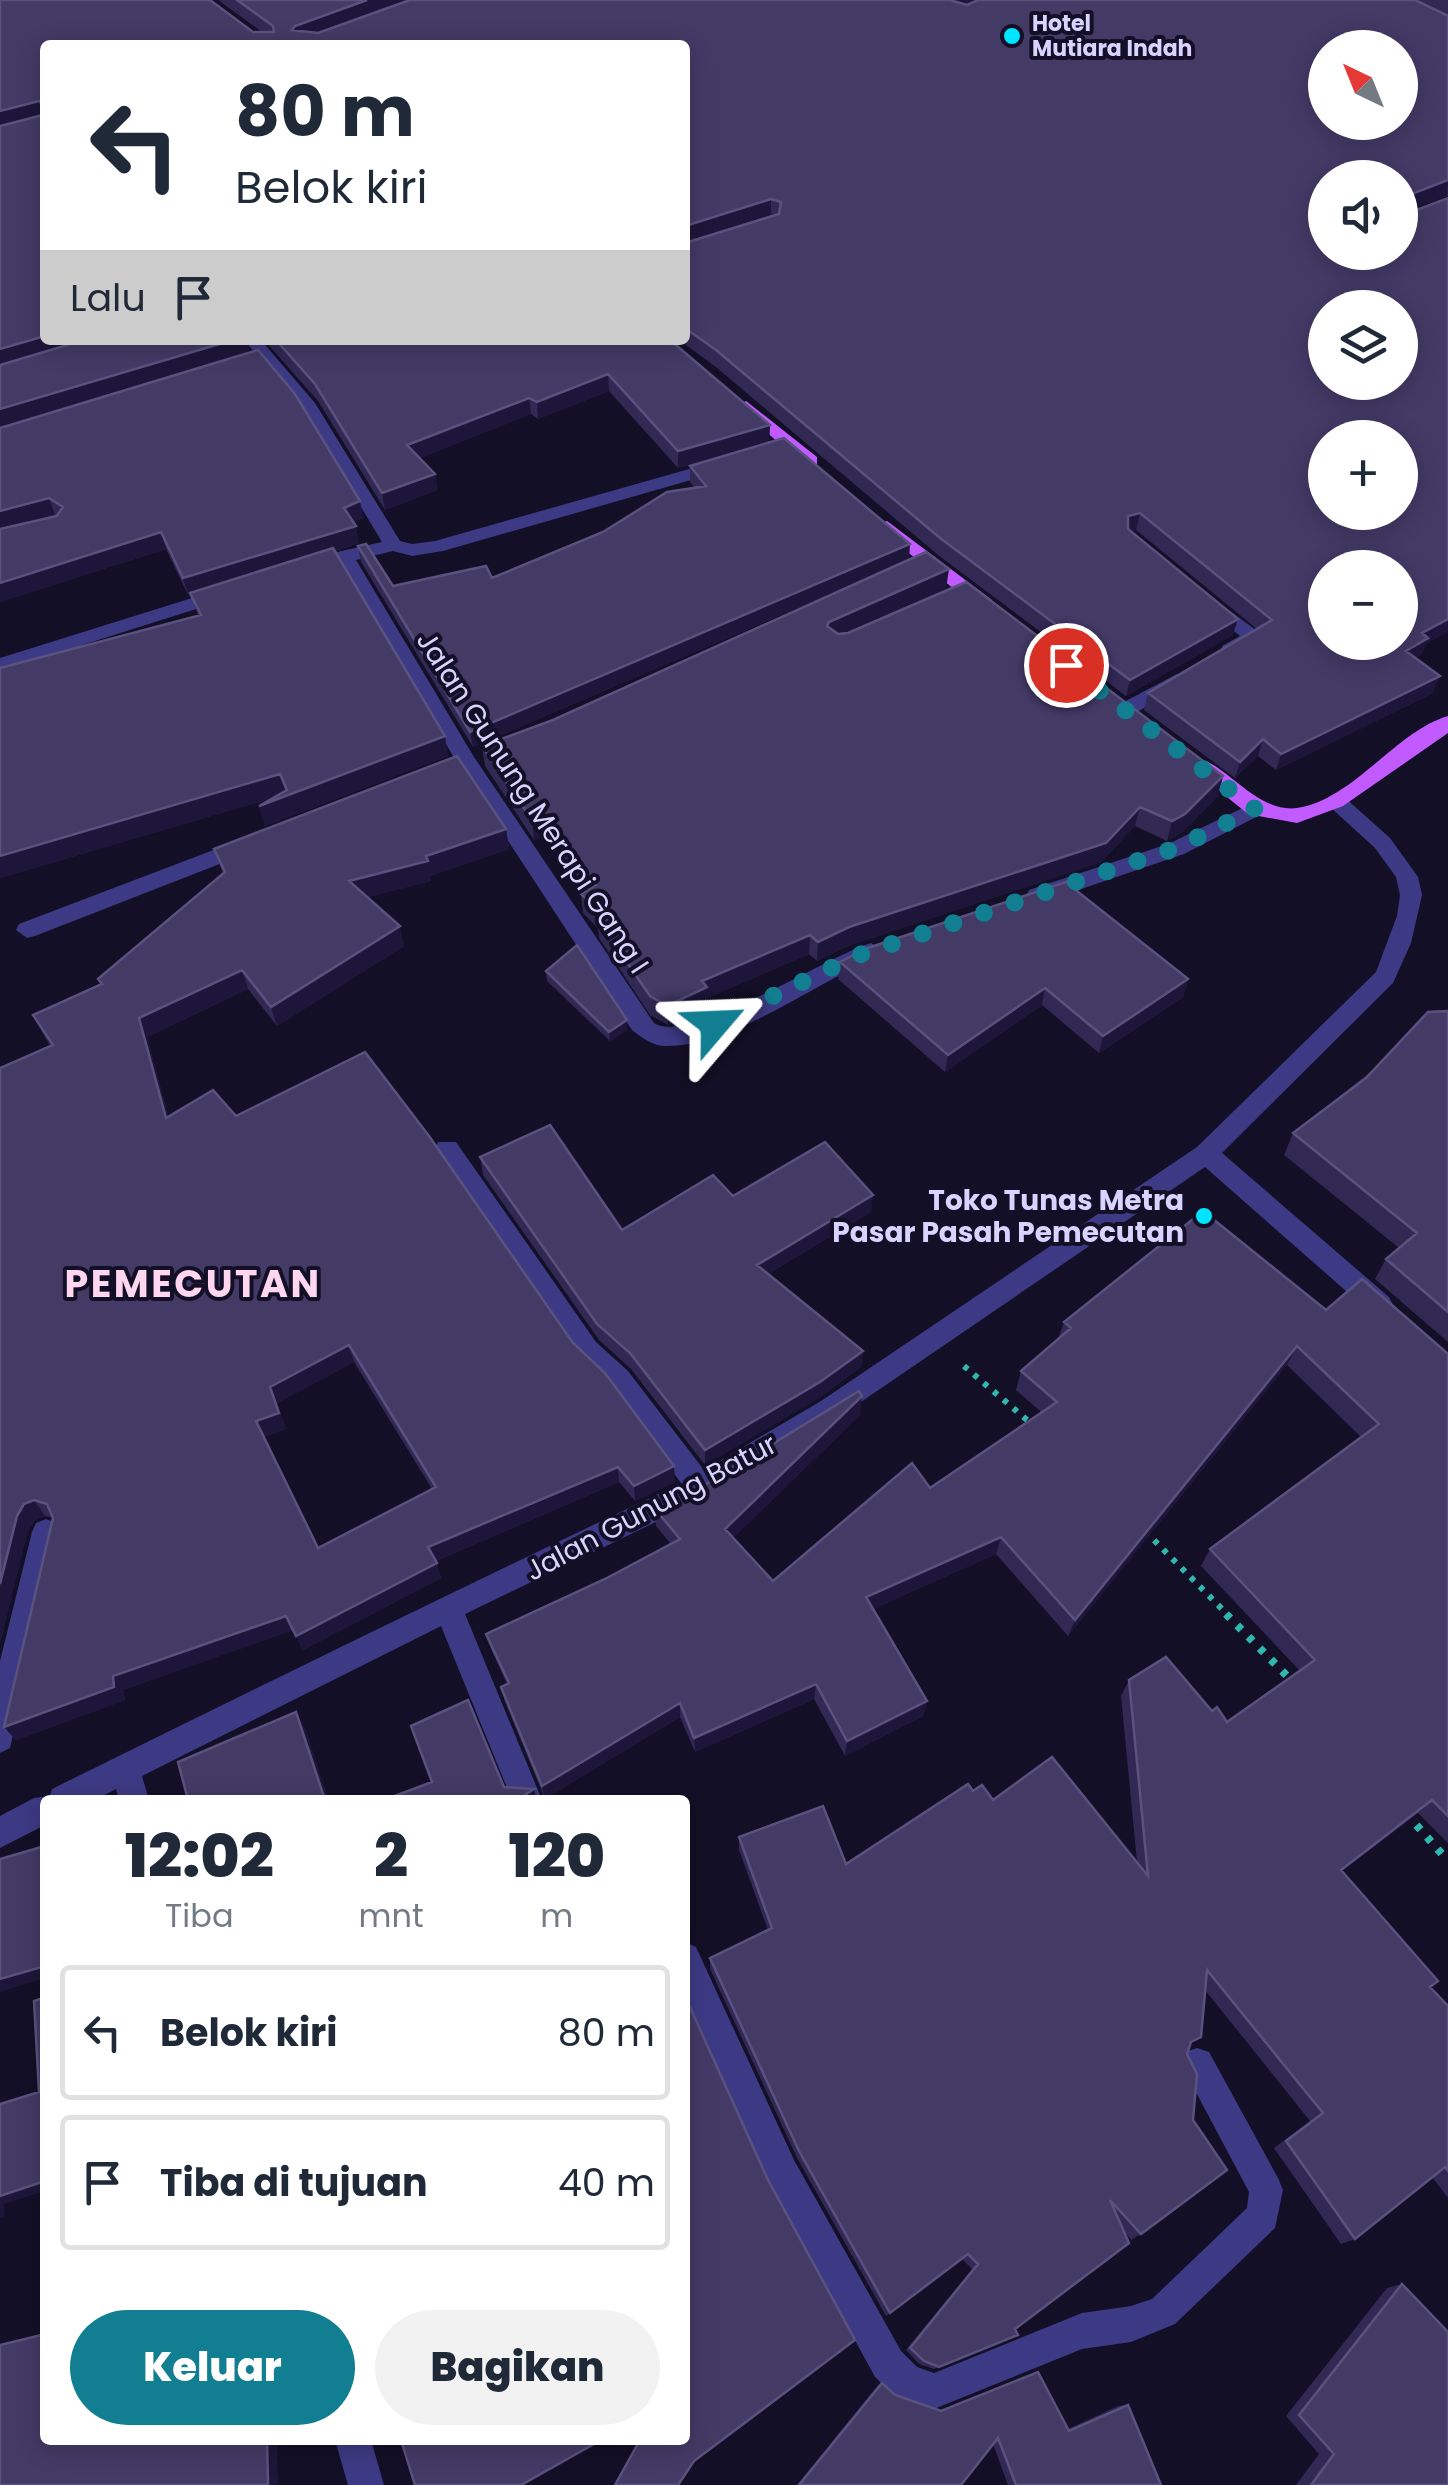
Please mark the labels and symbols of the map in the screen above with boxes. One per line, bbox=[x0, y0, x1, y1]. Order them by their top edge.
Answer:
place label: Hotel Mutiara Indah bbox=[1032, 8, 1192, 64]
marker: Hotel Mutiara Indah bbox=[1001, 25, 1023, 47]
north arrow bbox=[1308, 30, 1418, 140]
pin bbox=[1024, 623, 1109, 708]
street label: Jalan Gunung Merapi Gang I bbox=[407, 624, 658, 981]
position arrow bbox=[663, 972, 767, 1076]
place label: Toko Tunas Metra Pasar Pasah Pemecutan bbox=[832, 1181, 1184, 1252]
marker: Toko Tunas Metra Pasar Pasah Pemecutan bbox=[1193, 1205, 1215, 1227]
district label: PEMECUTAN bbox=[65, 1257, 322, 1310]
street label: Jalan Gunung Batur bbox=[519, 1425, 784, 1590]

